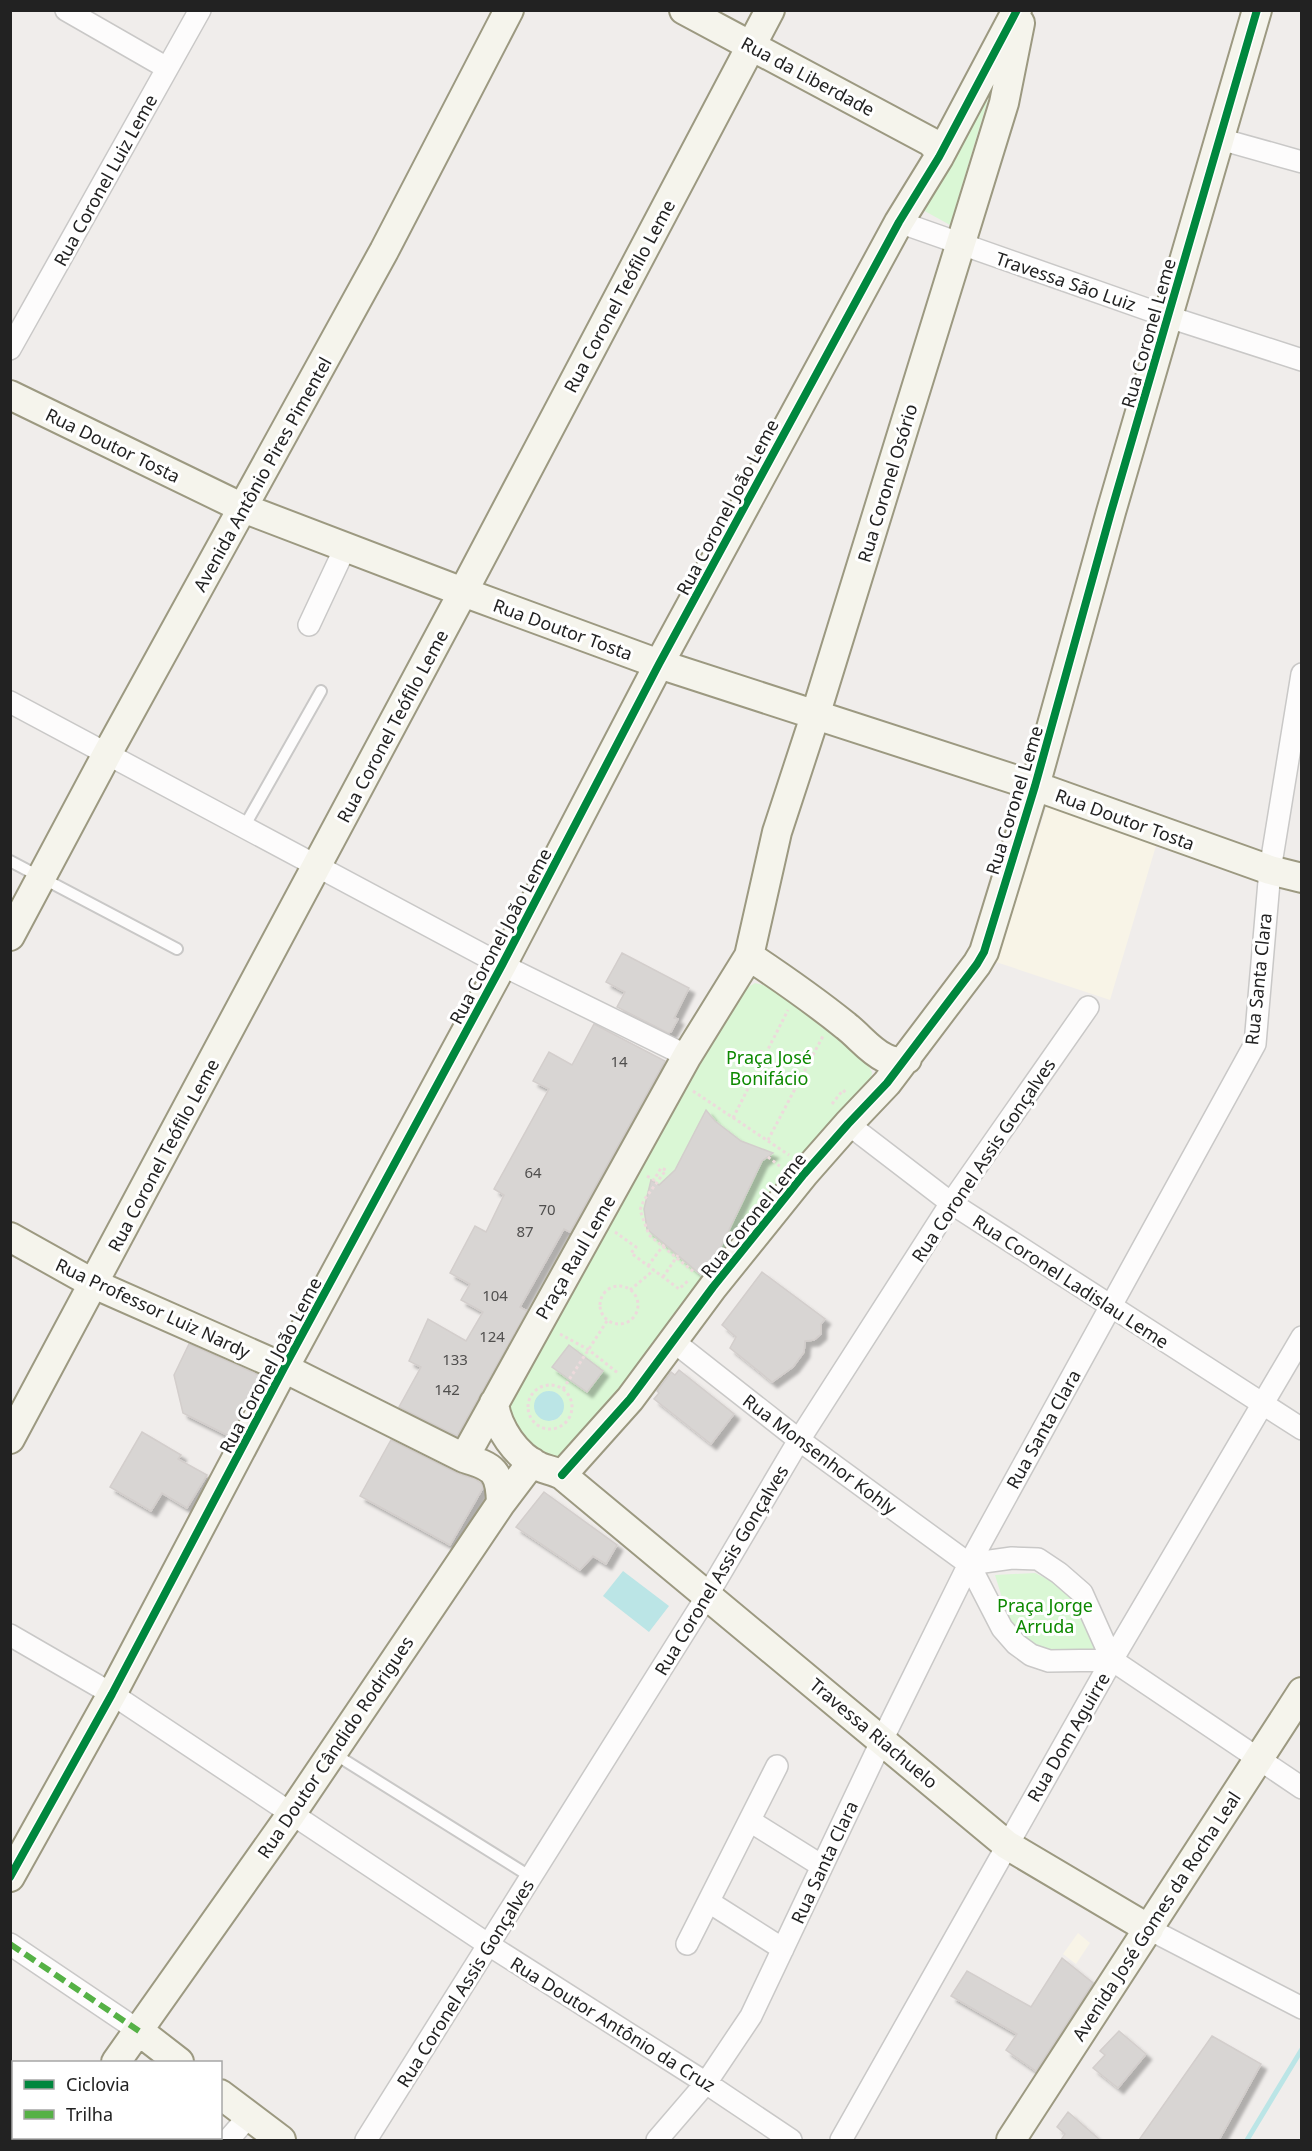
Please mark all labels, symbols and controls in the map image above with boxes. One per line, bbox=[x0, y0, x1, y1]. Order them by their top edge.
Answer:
street label: Rua da Liberdade bbox=[737, 31, 879, 121]
street label: Rua Coronel Luiz Leme bbox=[48, 90, 162, 270]
street label: Rua Coronel Teófilo Leme bbox=[558, 195, 680, 397]
street label: Travessa São Luiz bbox=[993, 246, 1139, 316]
street label: Rua Coronel Leme bbox=[1115, 255, 1181, 411]
street label: Avenida Antônio Pires Pimentel bbox=[187, 352, 337, 596]
street label: Rua Coronel Osório bbox=[851, 401, 923, 565]
street label: Rua Doutor Tosta bbox=[42, 402, 184, 488]
street label: Rua Coronel João Leme bbox=[670, 415, 784, 599]
street label: Rua Doutor Tosta bbox=[490, 593, 636, 665]
street label: Rua Coronel Teófilo Leme bbox=[331, 625, 453, 827]
street label: Rua Coronel Leme bbox=[980, 723, 1048, 877]
street label: Rua Doutor Tosta bbox=[1052, 783, 1198, 855]
street label: Rua Coronel João Leme bbox=[443, 844, 557, 1028]
street label: Rua Santa Clara bbox=[1239, 912, 1277, 1046]
park label: Praça José Bonifácio bbox=[726, 1045, 812, 1090]
house number: 14 bbox=[610, 1051, 628, 1071]
street label: Rua Coronel Assis Gonçalves bbox=[906, 1053, 1060, 1267]
street label: Rua Coronel Teófilo Leme bbox=[102, 1054, 224, 1256]
street label: Rua Coronel Leme bbox=[695, 1147, 811, 1283]
house number: 64 bbox=[524, 1162, 542, 1182]
street label: Praça Raul Leme bbox=[530, 1190, 620, 1324]
house number: 70 bbox=[538, 1199, 556, 1219]
street label: Rua Coronel Ladislau Leme bbox=[968, 1209, 1174, 1353]
house number: 87 bbox=[516, 1221, 534, 1241]
street label: Rua Professor Luiz Nardy bbox=[52, 1252, 255, 1364]
street label: Rua Coronel João Leme bbox=[213, 1273, 327, 1457]
house number: 104 bbox=[482, 1285, 508, 1305]
house number: 124 bbox=[479, 1326, 505, 1346]
house number: 133 bbox=[442, 1349, 468, 1369]
street label: Rua Santa Clara bbox=[1000, 1365, 1086, 1493]
house number: 142 bbox=[434, 1379, 460, 1399]
street label: Rua Monsenhor Kohly bbox=[738, 1388, 902, 1520]
street label: Rua Coronel Assis Gonçalves bbox=[649, 1461, 793, 1679]
park label: Praça Jorge Arruda bbox=[997, 1593, 1093, 1638]
street label: Rua Doutor Cândido Rodrigues bbox=[252, 1631, 418, 1863]
street label: Rua Dom Aguirre bbox=[1021, 1668, 1115, 1806]
street label: Travessa Riachuelo bbox=[805, 1672, 943, 1794]
street label: Avenida José Gomes da Rocha Leal bbox=[1066, 1787, 1246, 2045]
street label: Rua Santa Clara bbox=[785, 1797, 863, 1927]
street label: Rua Coronel Assis Gonçalves bbox=[391, 1874, 539, 2092]
street label: Rua Doutor Antônio da Cruz bbox=[506, 1951, 720, 2097]
legend bbox=[12, 2061, 222, 2139]
text: Ciclovia bbox=[66, 2072, 130, 2096]
text: Trilha bbox=[66, 2102, 113, 2126]

